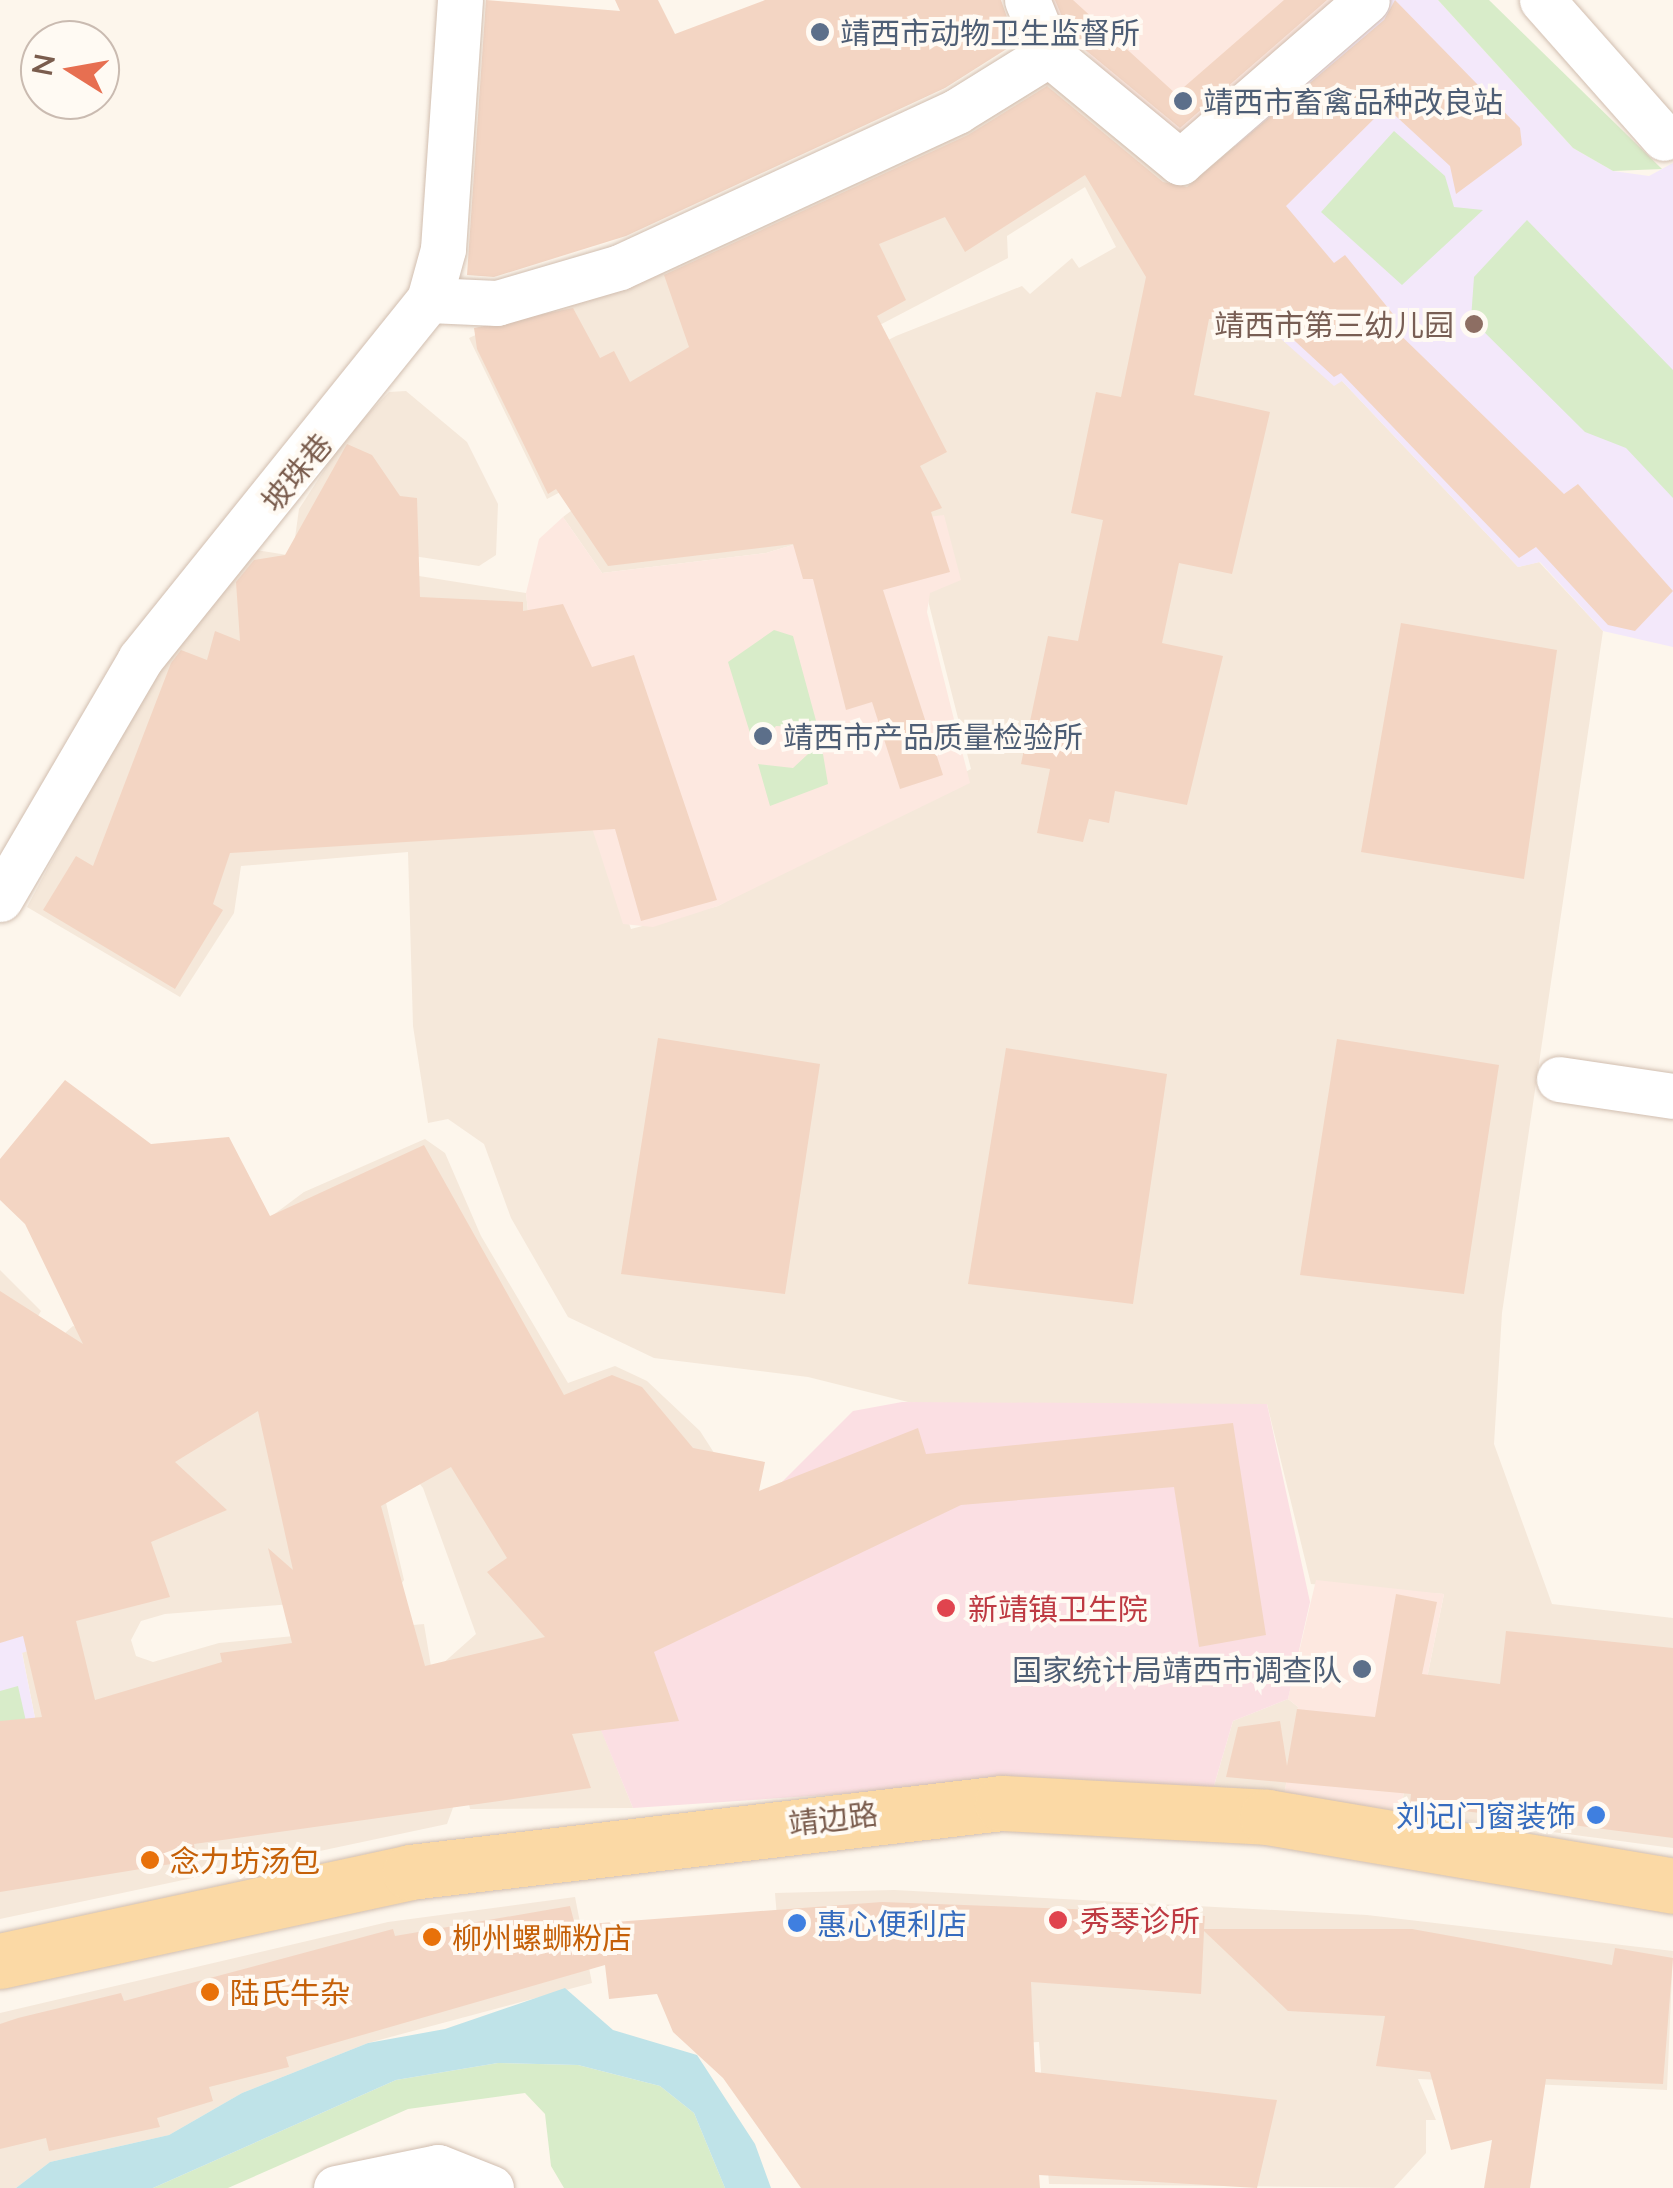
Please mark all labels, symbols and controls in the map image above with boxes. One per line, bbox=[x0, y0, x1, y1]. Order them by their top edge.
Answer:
place label: 靖西市动物卫生监督所 bbox=[840, 14, 1140, 50]
north arrow bbox=[20, 20, 120, 120]
marker: 靖西市动物卫生监督所 bbox=[809, 21, 831, 43]
text: N bbox=[24, 51, 61, 78]
place label: 靖西市畜禽品种改良站 bbox=[1203, 83, 1503, 119]
marker: 靖西市畜禽品种改良站 bbox=[1172, 90, 1194, 112]
place label: 靖西市第三幼儿园 bbox=[1214, 306, 1454, 342]
marker: 靖西市第三幼儿园 bbox=[1463, 313, 1485, 335]
street label: 坡珠巷 bbox=[253, 426, 339, 518]
place label: 靖西市产品质量检验所 bbox=[783, 718, 1083, 754]
marker: 靖西市产品质量检验所 bbox=[752, 725, 774, 747]
place label: 新靖镇卫生院 bbox=[968, 1590, 1148, 1626]
marker: 新靖镇卫生院 bbox=[933, 1595, 959, 1621]
place label: 国家统计局靖西市调查队 bbox=[1012, 1651, 1342, 1687]
marker: 国家统计局靖西市调查队 bbox=[1351, 1658, 1373, 1680]
street label: 靖边路 bbox=[786, 1795, 880, 1841]
place label: 刘记门窗装饰 bbox=[1396, 1797, 1576, 1833]
marker: 刘记门窗装饰 bbox=[1585, 1804, 1607, 1826]
place label: 念力坊汤包 bbox=[170, 1842, 320, 1878]
marker: 念力坊汤包 bbox=[139, 1849, 161, 1871]
place label: 秀琴诊所 bbox=[1080, 1902, 1200, 1938]
place label: 惠心便利店 bbox=[817, 1905, 967, 1941]
marker: 秀琴诊所 bbox=[1045, 1907, 1071, 1933]
marker: 惠心便利店 bbox=[786, 1912, 808, 1934]
place label: 柳州螺蛳粉店 bbox=[452, 1919, 632, 1955]
marker: 柳州螺蛳粉店 bbox=[421, 1926, 443, 1948]
place label: 陆氏牛杂 bbox=[230, 1974, 350, 2010]
marker: 陆氏牛杂 bbox=[199, 1981, 221, 2003]

